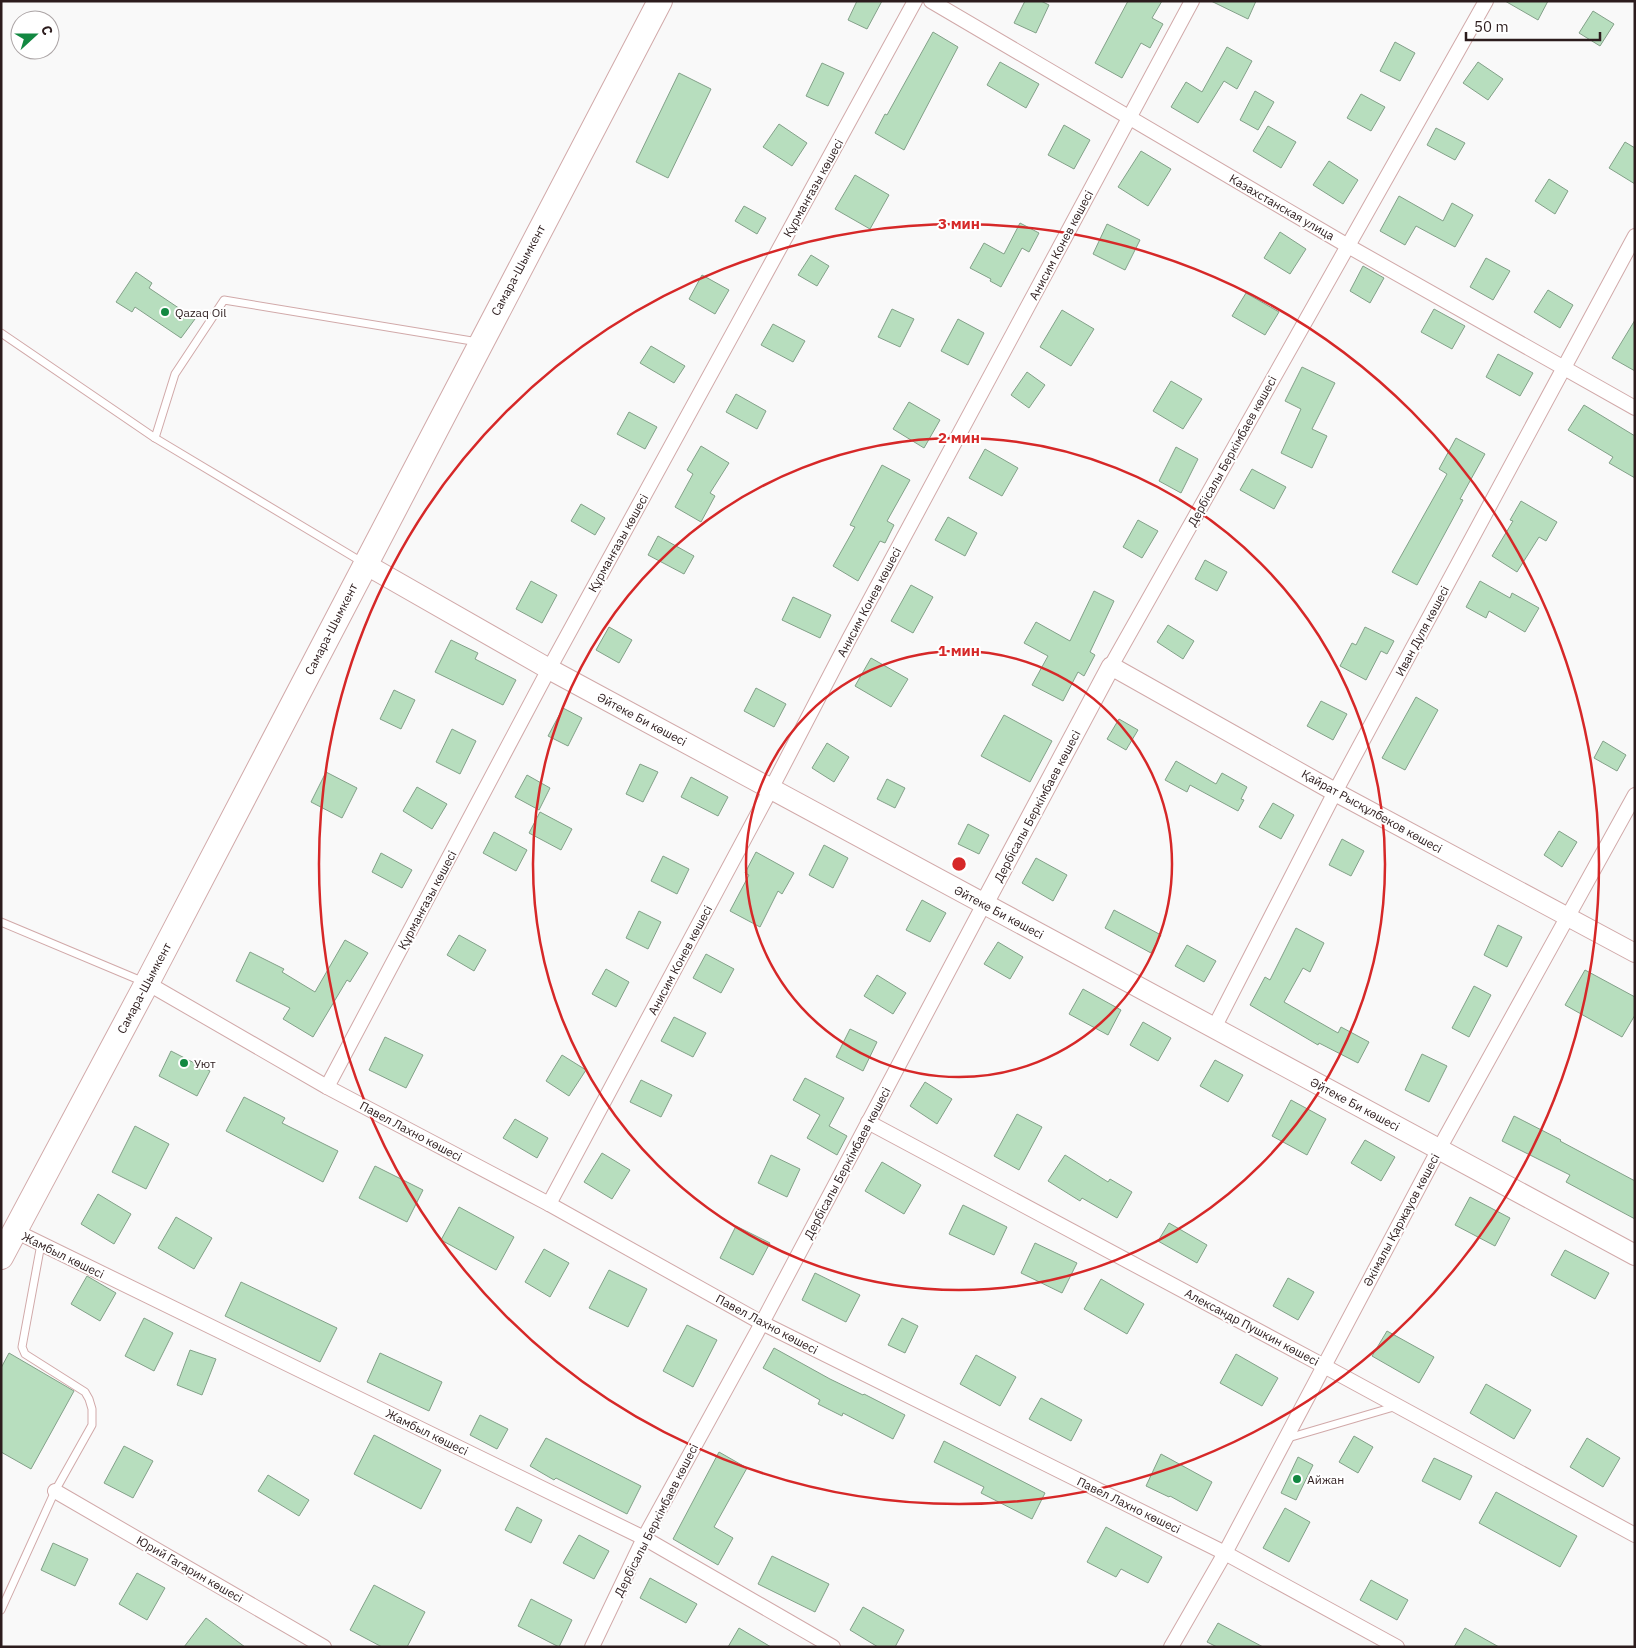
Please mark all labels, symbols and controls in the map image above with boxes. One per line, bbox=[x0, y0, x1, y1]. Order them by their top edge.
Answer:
north arrow bbox=[10, 10, 60, 60]
scale bar bbox=[1466, 10, 1600, 42]
text: 50 m bbox=[1474, 17, 1509, 36]
text: С bbox=[37, 23, 57, 38]
street label: Құрманғазы көшесі bbox=[780, 136, 846, 240]
street label: Казахстанская улица bbox=[1227, 171, 1338, 244]
street label: Анисим Конев көшесі bbox=[1026, 188, 1096, 302]
text: 3 мин bbox=[938, 214, 980, 233]
street label: Самара-Шымкент bbox=[488, 222, 548, 318]
place label: Qazaq Oil bbox=[175, 305, 226, 320]
marker: Qazaq Oil bbox=[159, 306, 171, 318]
street label: Дербісалы Беркімбаев көшесі bbox=[1184, 373, 1280, 529]
text: 2 мин bbox=[938, 428, 980, 447]
street label: Құрманғазы көшесі bbox=[585, 491, 651, 595]
street label: Анисим Конев көшесі bbox=[834, 545, 904, 659]
street label: Самара-Шымкент bbox=[301, 580, 361, 677]
street label: Иван Дуля көшесі bbox=[1392, 583, 1452, 679]
text: 1 мин bbox=[938, 641, 980, 660]
street label: Әйтеке Би көшесі bbox=[595, 689, 689, 749]
street label: Дербісалы Беркімбаев көшесі bbox=[991, 728, 1083, 884]
street label: Қайрат Рысқұлбеков көшесі bbox=[1299, 766, 1445, 856]
street label: Құрманғазы көшесі bbox=[395, 848, 459, 952]
centre of rings bbox=[950, 855, 968, 873]
street label: Әйтеке Би көшесі bbox=[952, 882, 1046, 942]
street label: Анисим Конев көшесі bbox=[645, 903, 715, 1017]
street label: Самара-Шымкент bbox=[114, 940, 174, 1036]
place label: Уют bbox=[194, 1056, 216, 1071]
marker: Уют bbox=[178, 1057, 190, 1069]
street label: Әйтеке Би көшесі bbox=[1308, 1074, 1402, 1134]
street label: Дербісалы Беркімбаев көшесі bbox=[801, 1085, 893, 1241]
street label: Павел Лахно көшесі bbox=[357, 1098, 465, 1164]
street label: Әкімалы Қаржауов көшесі bbox=[1360, 1151, 1442, 1289]
street label: Жамбыл көшесі bbox=[19, 1229, 107, 1281]
street label: Александр Пушкин көшесі bbox=[1182, 1285, 1322, 1369]
street label: Павел Лахно көшесі bbox=[713, 1291, 821, 1357]
street label: Жамбыл көшесі bbox=[383, 1406, 471, 1458]
street label: Дербісалы Беркімбаев көшесі bbox=[611, 1441, 701, 1599]
place label: Айжан bbox=[1307, 1472, 1344, 1487]
street label: Павел Лахно көшесі bbox=[1075, 1473, 1183, 1537]
marker: Айжан bbox=[1291, 1473, 1303, 1485]
street label: Юрий Гагарин көшесі bbox=[134, 1532, 246, 1606]

